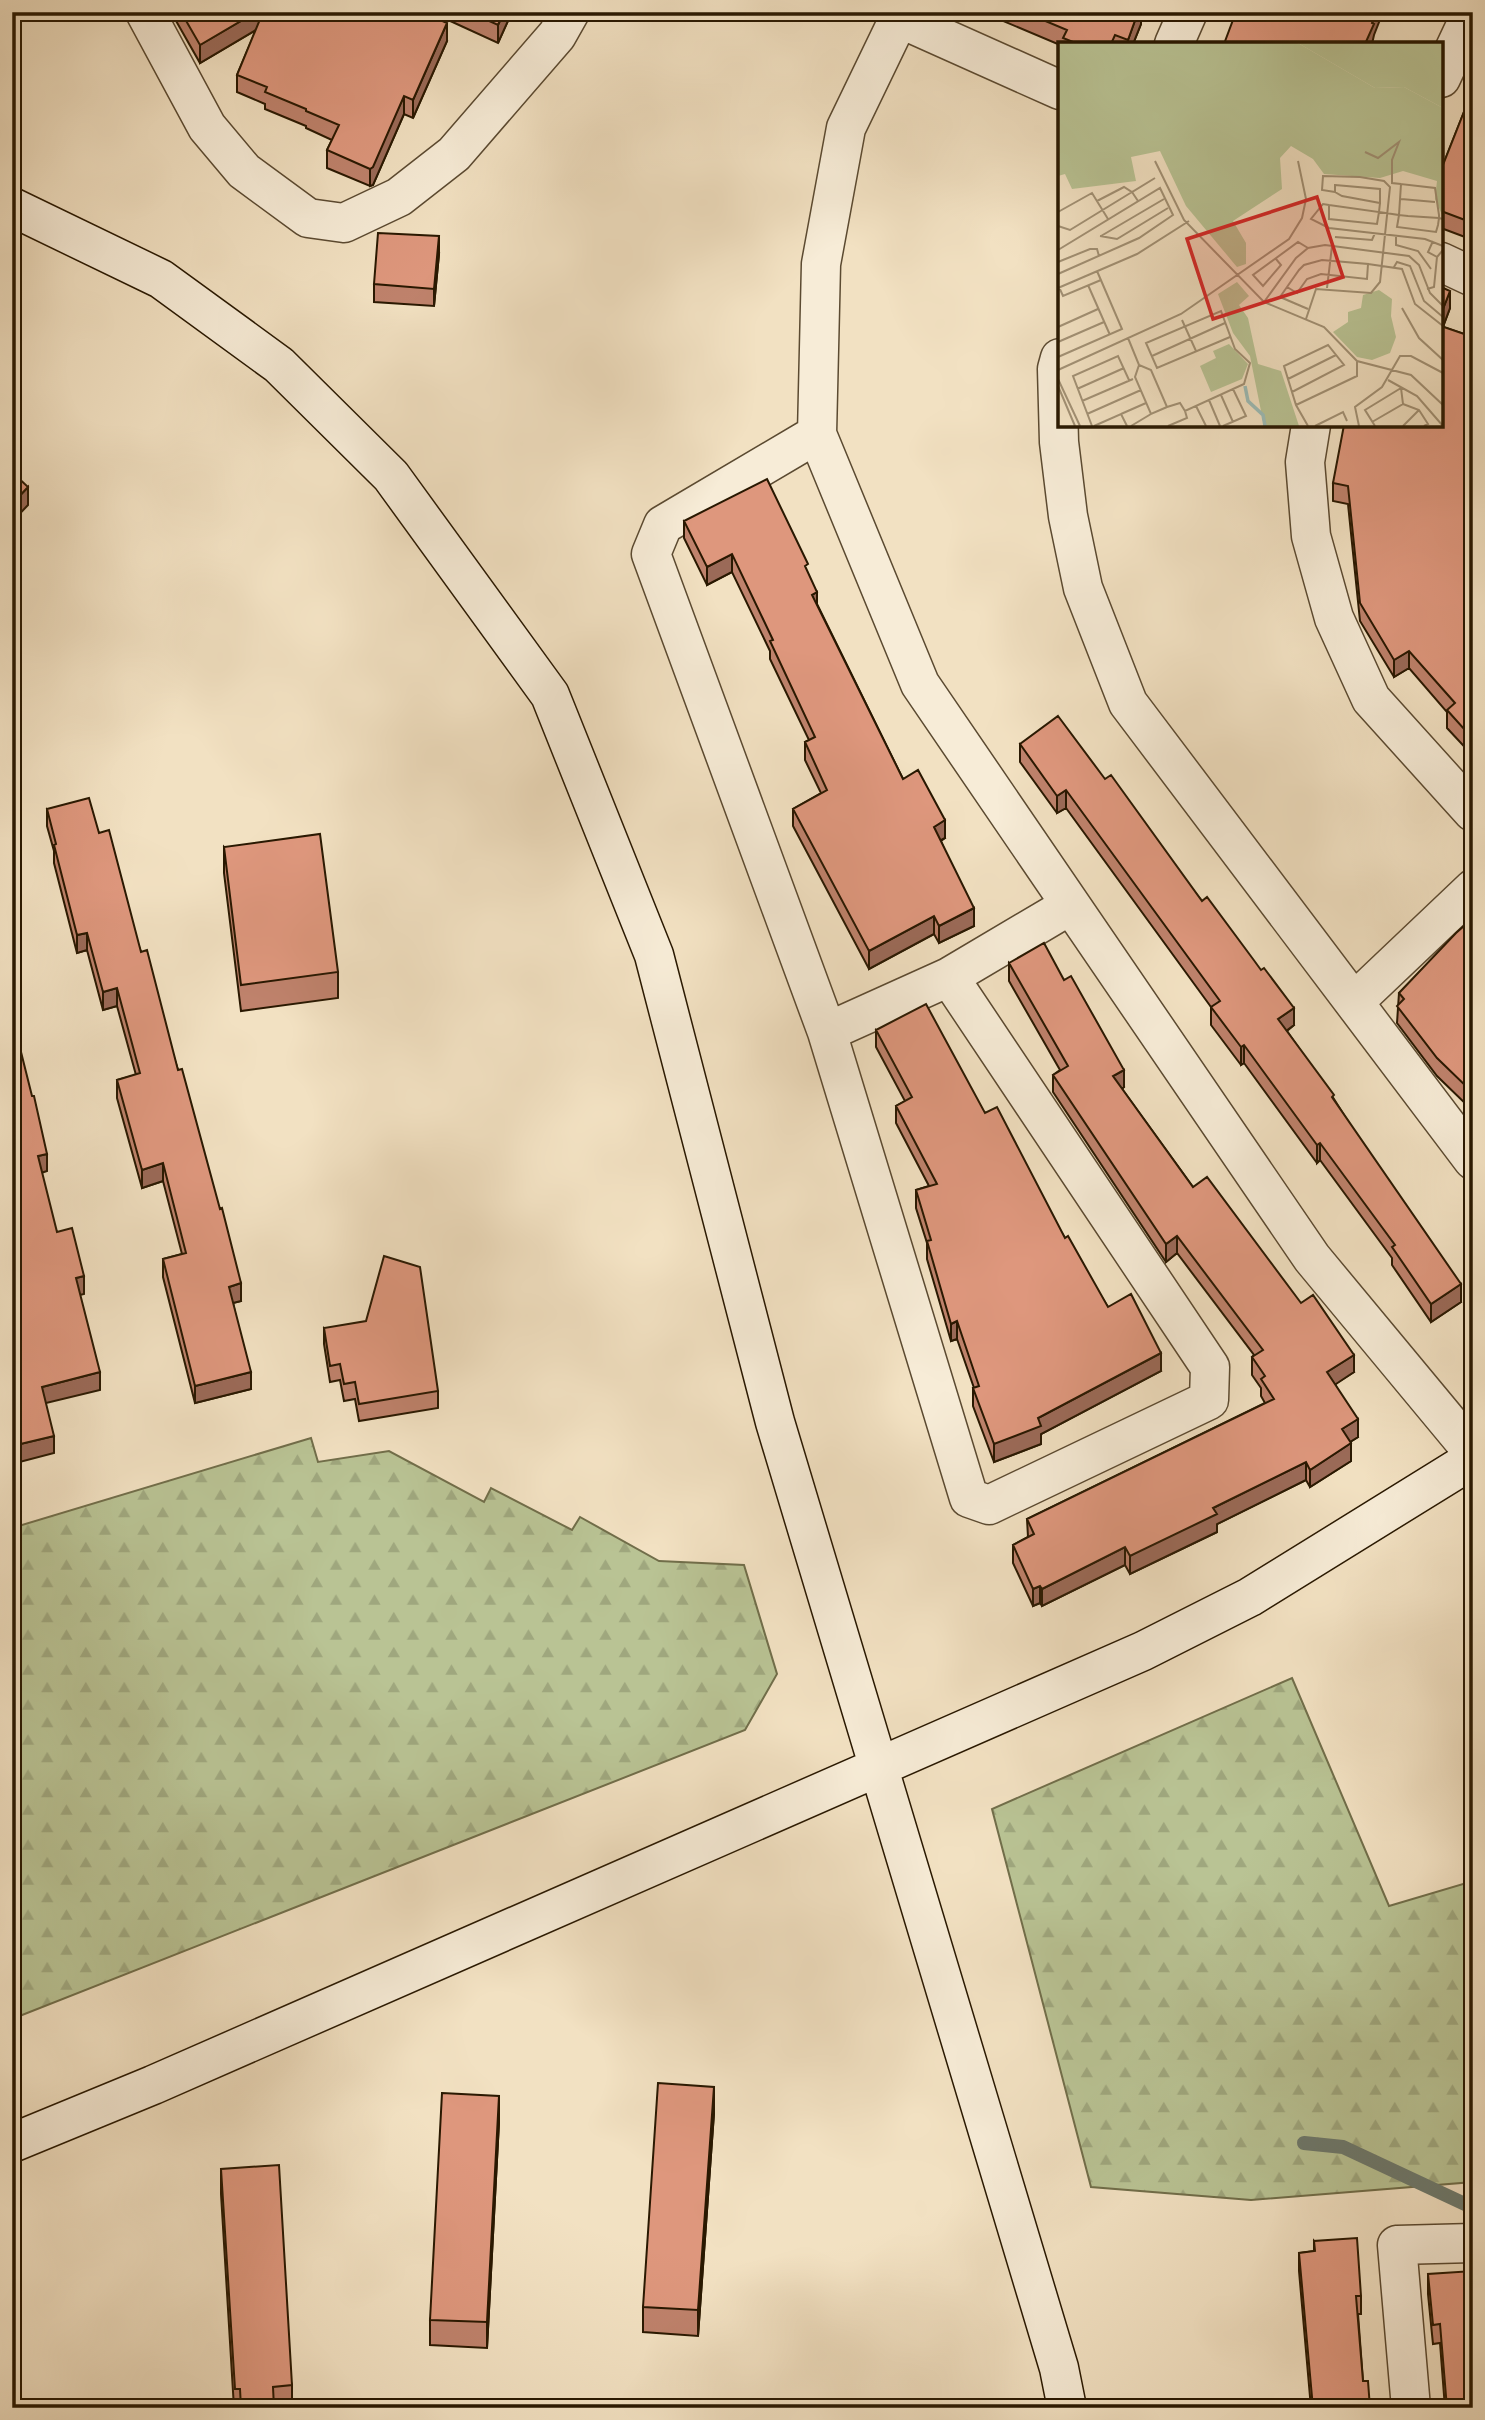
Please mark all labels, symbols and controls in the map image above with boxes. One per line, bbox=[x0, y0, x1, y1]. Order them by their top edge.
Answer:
inset map bbox=[1058, 42, 1443, 427]

